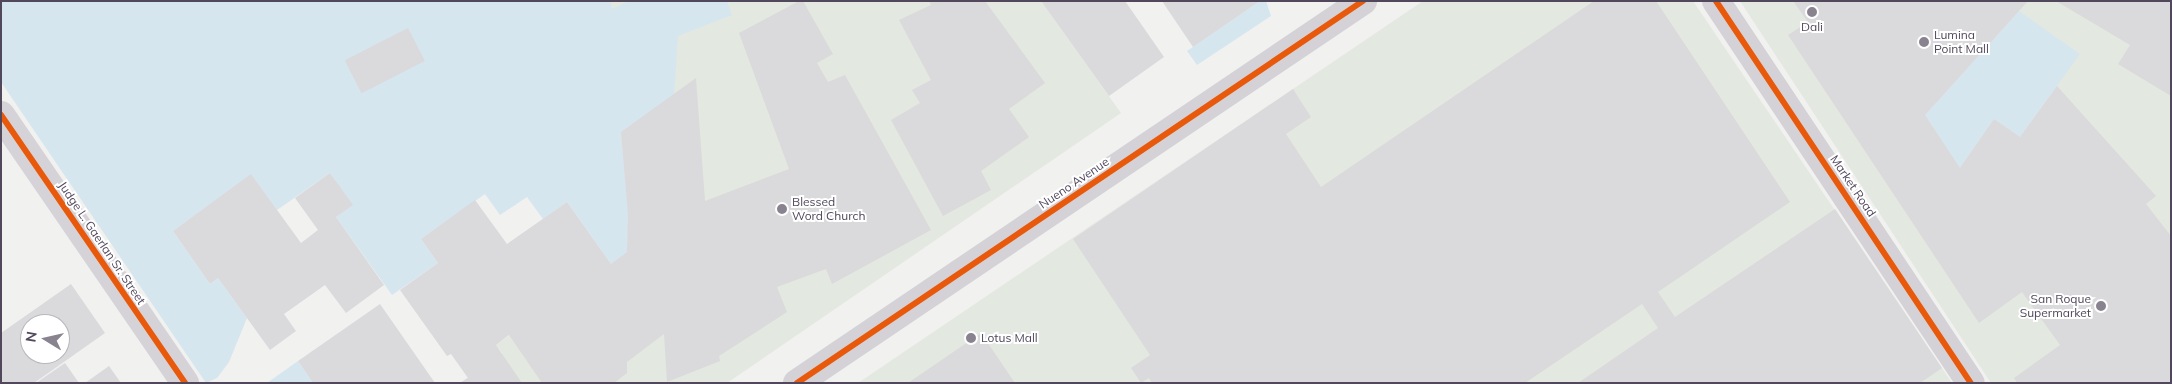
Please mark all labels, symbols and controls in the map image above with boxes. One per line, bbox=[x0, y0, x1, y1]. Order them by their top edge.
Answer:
marker: Dali bbox=[1806, 6, 1818, 18]
place label: Dali bbox=[1801, 20, 1823, 34]
place label: Lumina Point Mall bbox=[1934, 28, 1989, 56]
marker: Lumina Point Mall bbox=[1918, 36, 1930, 48]
street label: Market Road bbox=[1827, 152, 1879, 220]
street label: Nueno Avenue bbox=[1036, 154, 1112, 212]
street label: Judge L. Gaerlan Sr. Street bbox=[55, 179, 149, 307]
place label: Blessed Word Church bbox=[792, 195, 866, 223]
marker: Blessed Word Church bbox=[776, 203, 788, 215]
place label: San Roque Supermarket bbox=[2020, 292, 2091, 320]
marker: San Roque Supermarket bbox=[2095, 300, 2107, 312]
north arrow bbox=[20, 314, 70, 364]
text: N bbox=[21, 330, 41, 343]
place label: Lotus Mall bbox=[981, 331, 1038, 345]
marker: Lotus Mall bbox=[965, 332, 977, 344]

